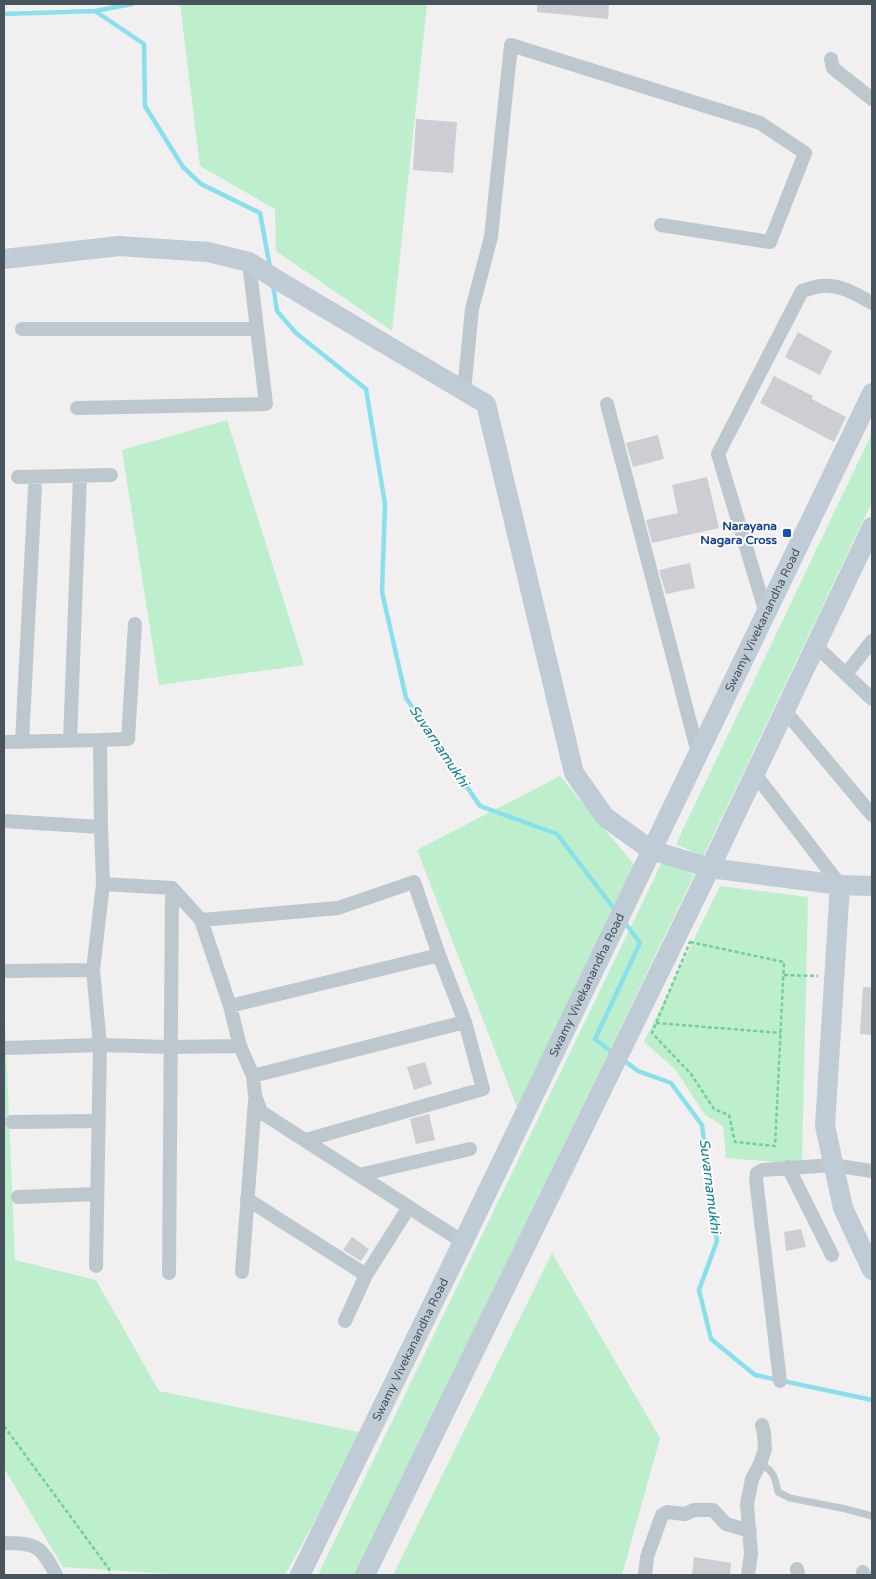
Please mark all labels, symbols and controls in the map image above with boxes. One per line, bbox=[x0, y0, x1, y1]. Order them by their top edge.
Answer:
place label: Narayana Nagara Cross bbox=[700, 519, 777, 548]
marker: Narayana Nagara Cross bbox=[781, 527, 793, 539]
street label: Swamy Vivekanandha Road bbox=[722, 546, 803, 694]
water label: Suvarnamukhi bbox=[405, 702, 473, 791]
street label: Swamy Vivekanandha Road bbox=[546, 911, 627, 1059]
water label: Suvarnamukhi bbox=[696, 1138, 724, 1236]
street label: Swamy Vivekanandha Road bbox=[369, 1276, 451, 1423]

